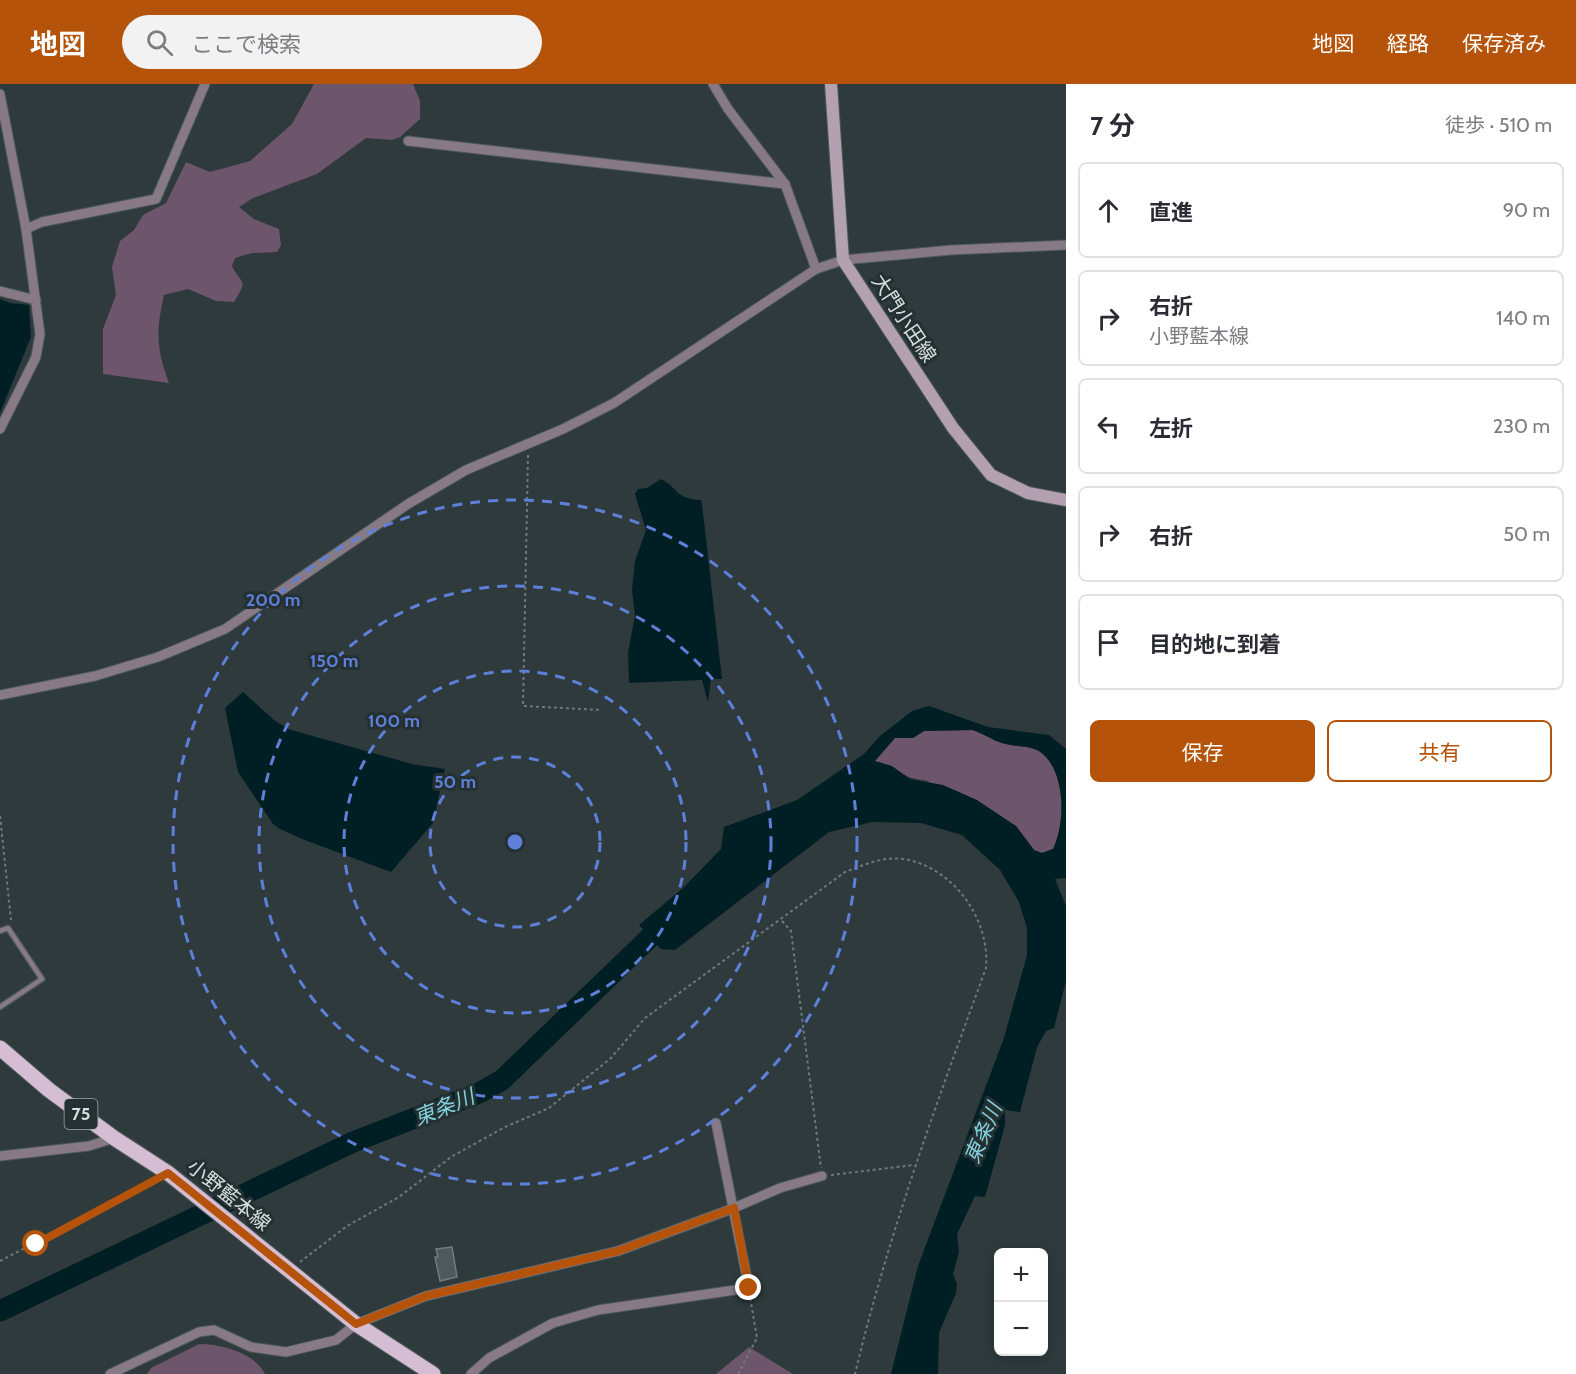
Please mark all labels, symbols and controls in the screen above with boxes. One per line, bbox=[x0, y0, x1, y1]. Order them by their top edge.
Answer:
search box bbox=[122, 15, 542, 69]
icon: search bbox=[143, 26, 176, 59]
text: 地図 bbox=[30, 27, 86, 61]
text: ここで検索 bbox=[191, 31, 301, 58]
text: 地図 bbox=[1312, 31, 1354, 56]
text: 経路 bbox=[1387, 31, 1429, 56]
text: 保存済み bbox=[1462, 31, 1546, 56]
text: 7 分 bbox=[1090, 110, 1135, 142]
text: 徒歩 · 510 m bbox=[1445, 113, 1552, 137]
icon: ahead bbox=[1092, 194, 1125, 227]
text: 90 m bbox=[1503, 198, 1550, 222]
text: 直進 bbox=[1149, 199, 1193, 226]
street label: 大門小田線 bbox=[867, 270, 941, 366]
text: 右折 bbox=[1149, 293, 1193, 320]
icon: right bbox=[1092, 302, 1125, 335]
text: 140 m bbox=[1496, 306, 1550, 330]
text: 小野藍本線 bbox=[1149, 324, 1249, 348]
icon: left bbox=[1092, 410, 1125, 443]
text: 230 m bbox=[1493, 414, 1550, 438]
text: 左折 bbox=[1149, 415, 1193, 442]
icon: right bbox=[1092, 518, 1125, 551]
text: 50 m bbox=[1503, 522, 1550, 546]
text: 右折 bbox=[1149, 523, 1193, 550]
text: 200 m bbox=[246, 589, 300, 611]
icon: arrive bbox=[1092, 626, 1125, 659]
text: 目的地に到着 bbox=[1149, 631, 1281, 658]
text: 150 m bbox=[310, 650, 358, 672]
text: 100 m bbox=[368, 710, 420, 732]
button: 保存 bbox=[1090, 720, 1315, 782]
button: 共有 bbox=[1327, 720, 1552, 782]
text: 50 m bbox=[434, 771, 476, 793]
centre of rings bbox=[505, 832, 525, 852]
water label: 東条川 bbox=[410, 1083, 480, 1130]
water label: 東条川 bbox=[959, 1097, 1008, 1167]
road number: 75 bbox=[64, 1099, 98, 1129]
street label: 小野藍本線 bbox=[183, 1154, 275, 1236]
route start bbox=[22, 1230, 48, 1256]
map controls bbox=[994, 1248, 1048, 1356]
button: + bbox=[994, 1248, 1048, 1302]
route end bbox=[735, 1274, 761, 1300]
button: − bbox=[994, 1302, 1048, 1356]

